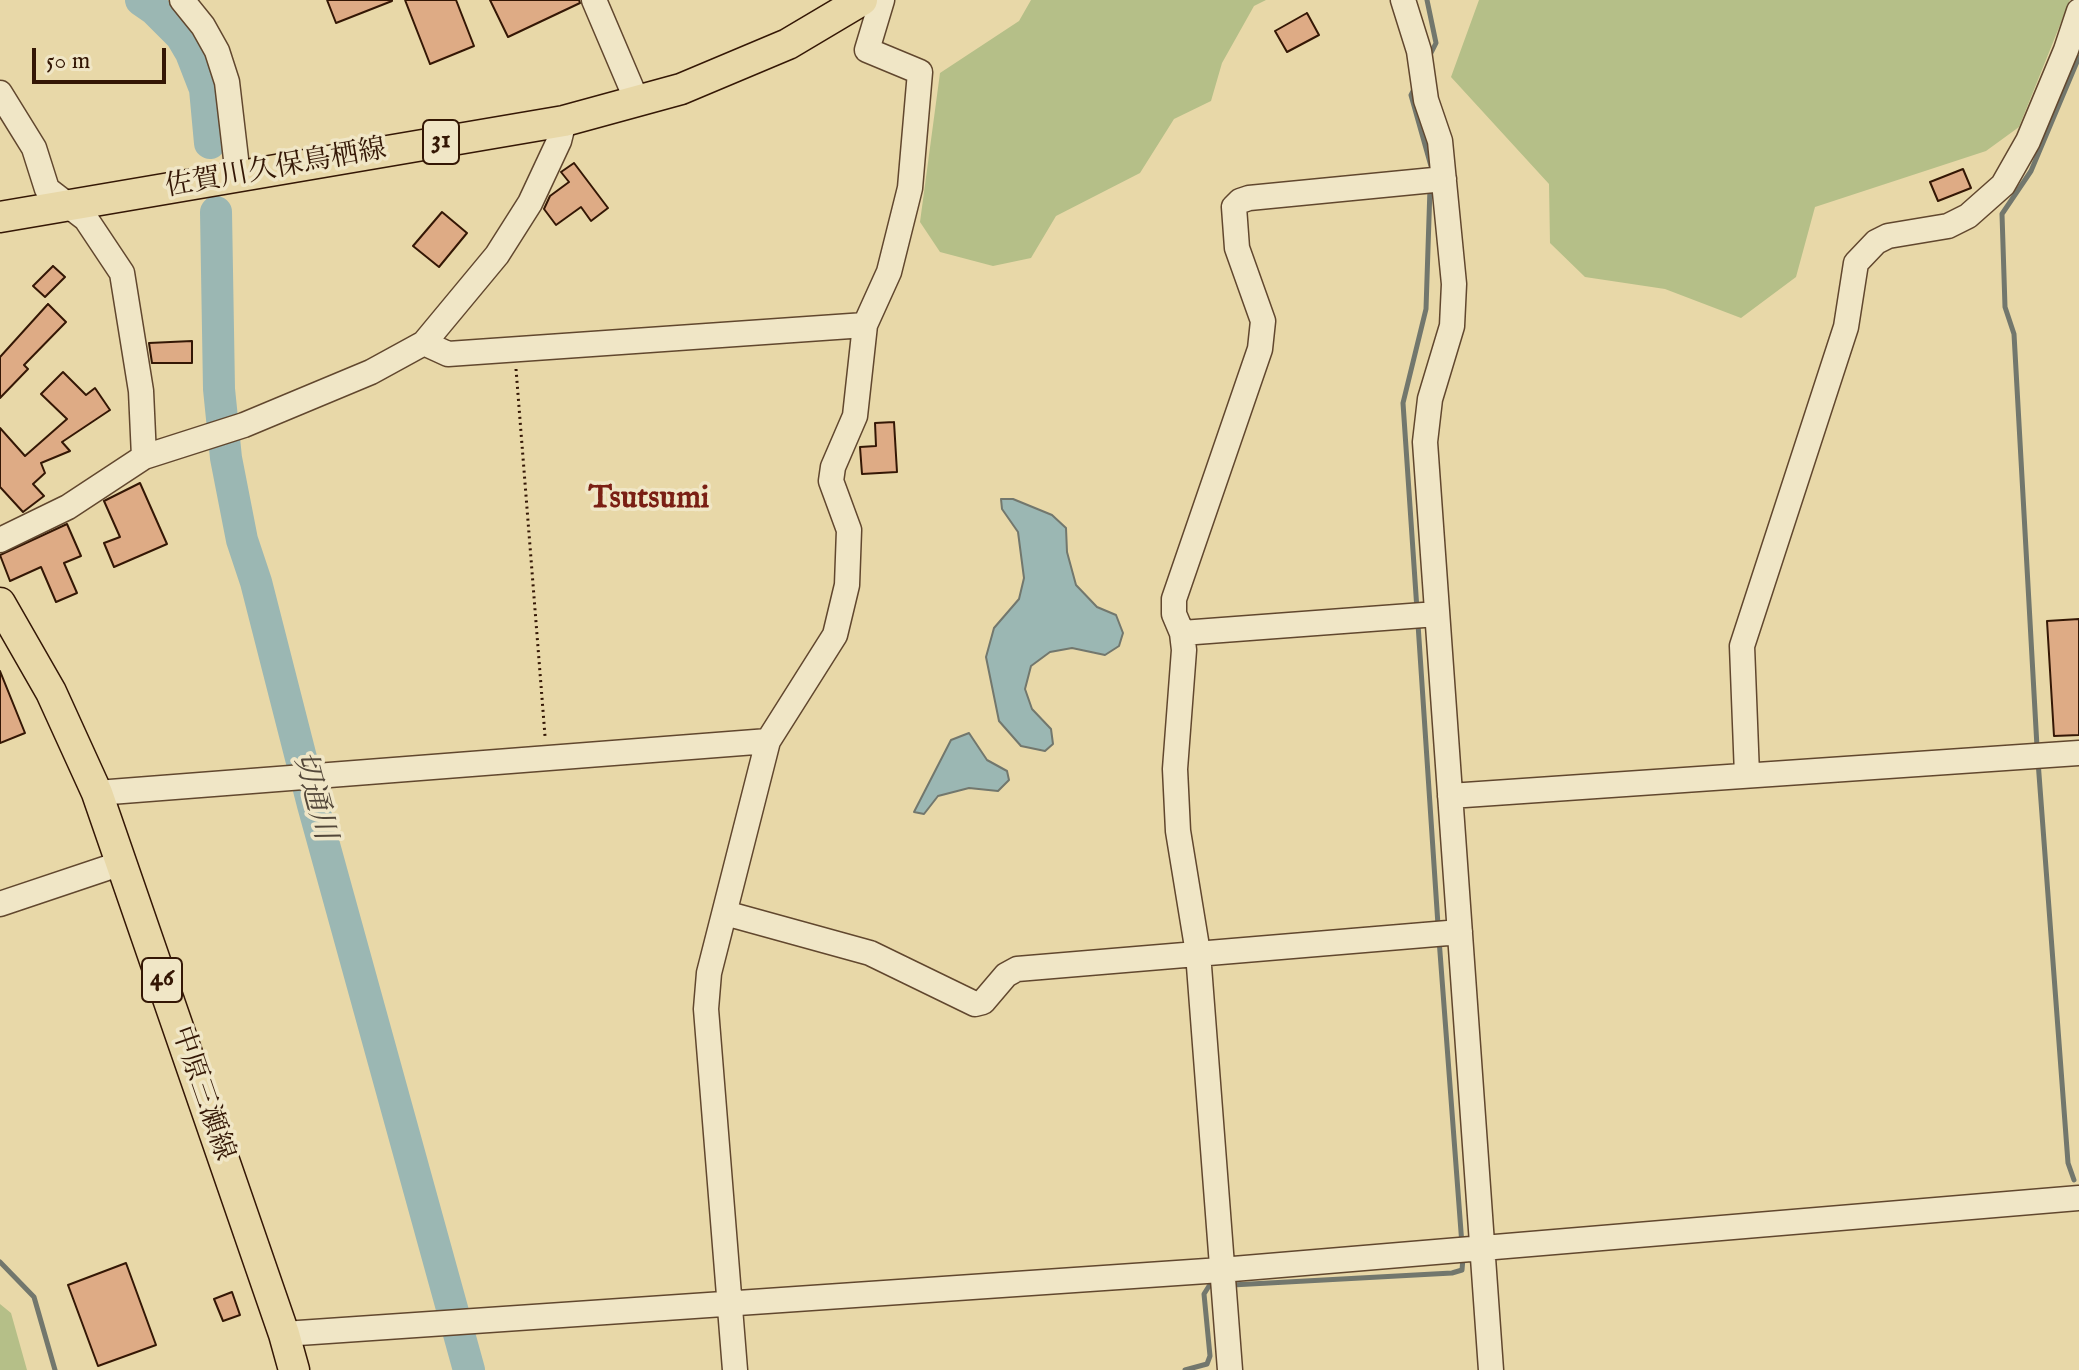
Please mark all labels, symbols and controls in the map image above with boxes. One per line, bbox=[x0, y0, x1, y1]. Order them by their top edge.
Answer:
scale bar bbox=[36, 32, 170, 82]
text: 50 m bbox=[46, 46, 90, 77]
road number: 31 bbox=[423, 120, 459, 164]
street label: 佐賀川久保鳥栖線 bbox=[163, 134, 389, 206]
district label: Tsutsumi bbox=[589, 481, 709, 519]
water label: 切通川 bbox=[283, 748, 341, 844]
road number: 46 bbox=[142, 958, 182, 1002]
street label: 中原三瀬線 bbox=[162, 1022, 240, 1166]

